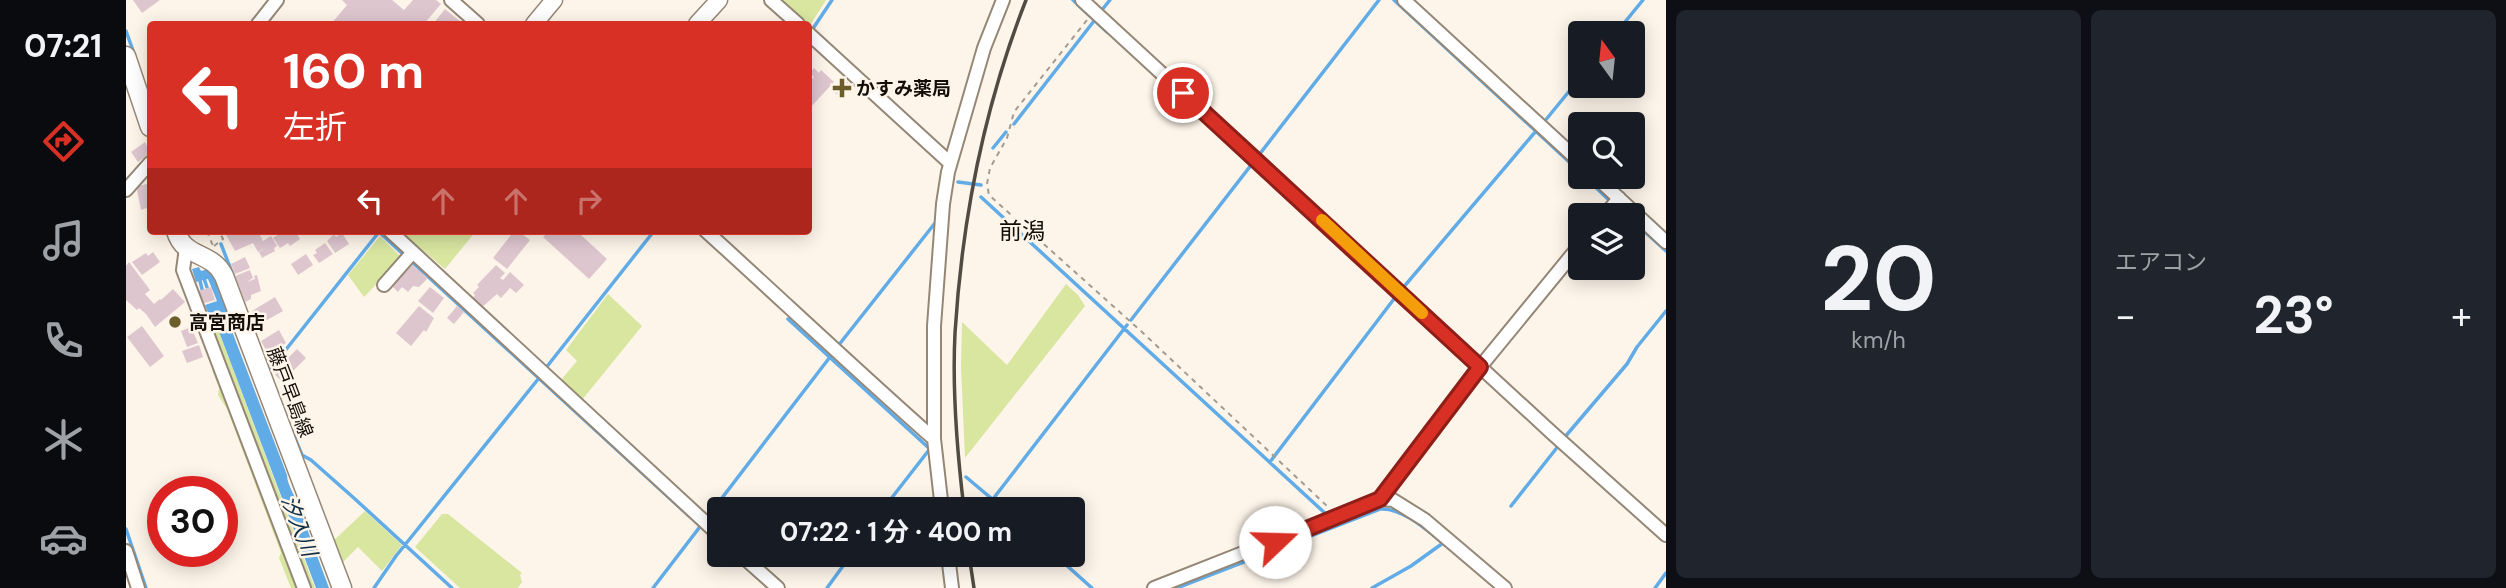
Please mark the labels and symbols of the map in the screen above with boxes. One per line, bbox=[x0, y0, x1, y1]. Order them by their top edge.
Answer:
north arrow bbox=[1568, 21, 1645, 98]
pin bbox=[1153, 63, 1213, 123]
place label: かすみ薬局 bbox=[856, 76, 951, 101]
marker: かすみ薬局 bbox=[834, 80, 850, 96]
district label: 前潟 bbox=[999, 216, 1045, 246]
place label: 高宮商店 bbox=[189, 310, 265, 335]
marker: 高宮商店 bbox=[167, 314, 183, 330]
street label: 藤戸早島線 bbox=[261, 343, 319, 441]
speed limit sign: 30 bbox=[147, 476, 238, 567]
water label: 汐入川 bbox=[275, 492, 324, 562]
position arrow bbox=[1238, 505, 1312, 579]

